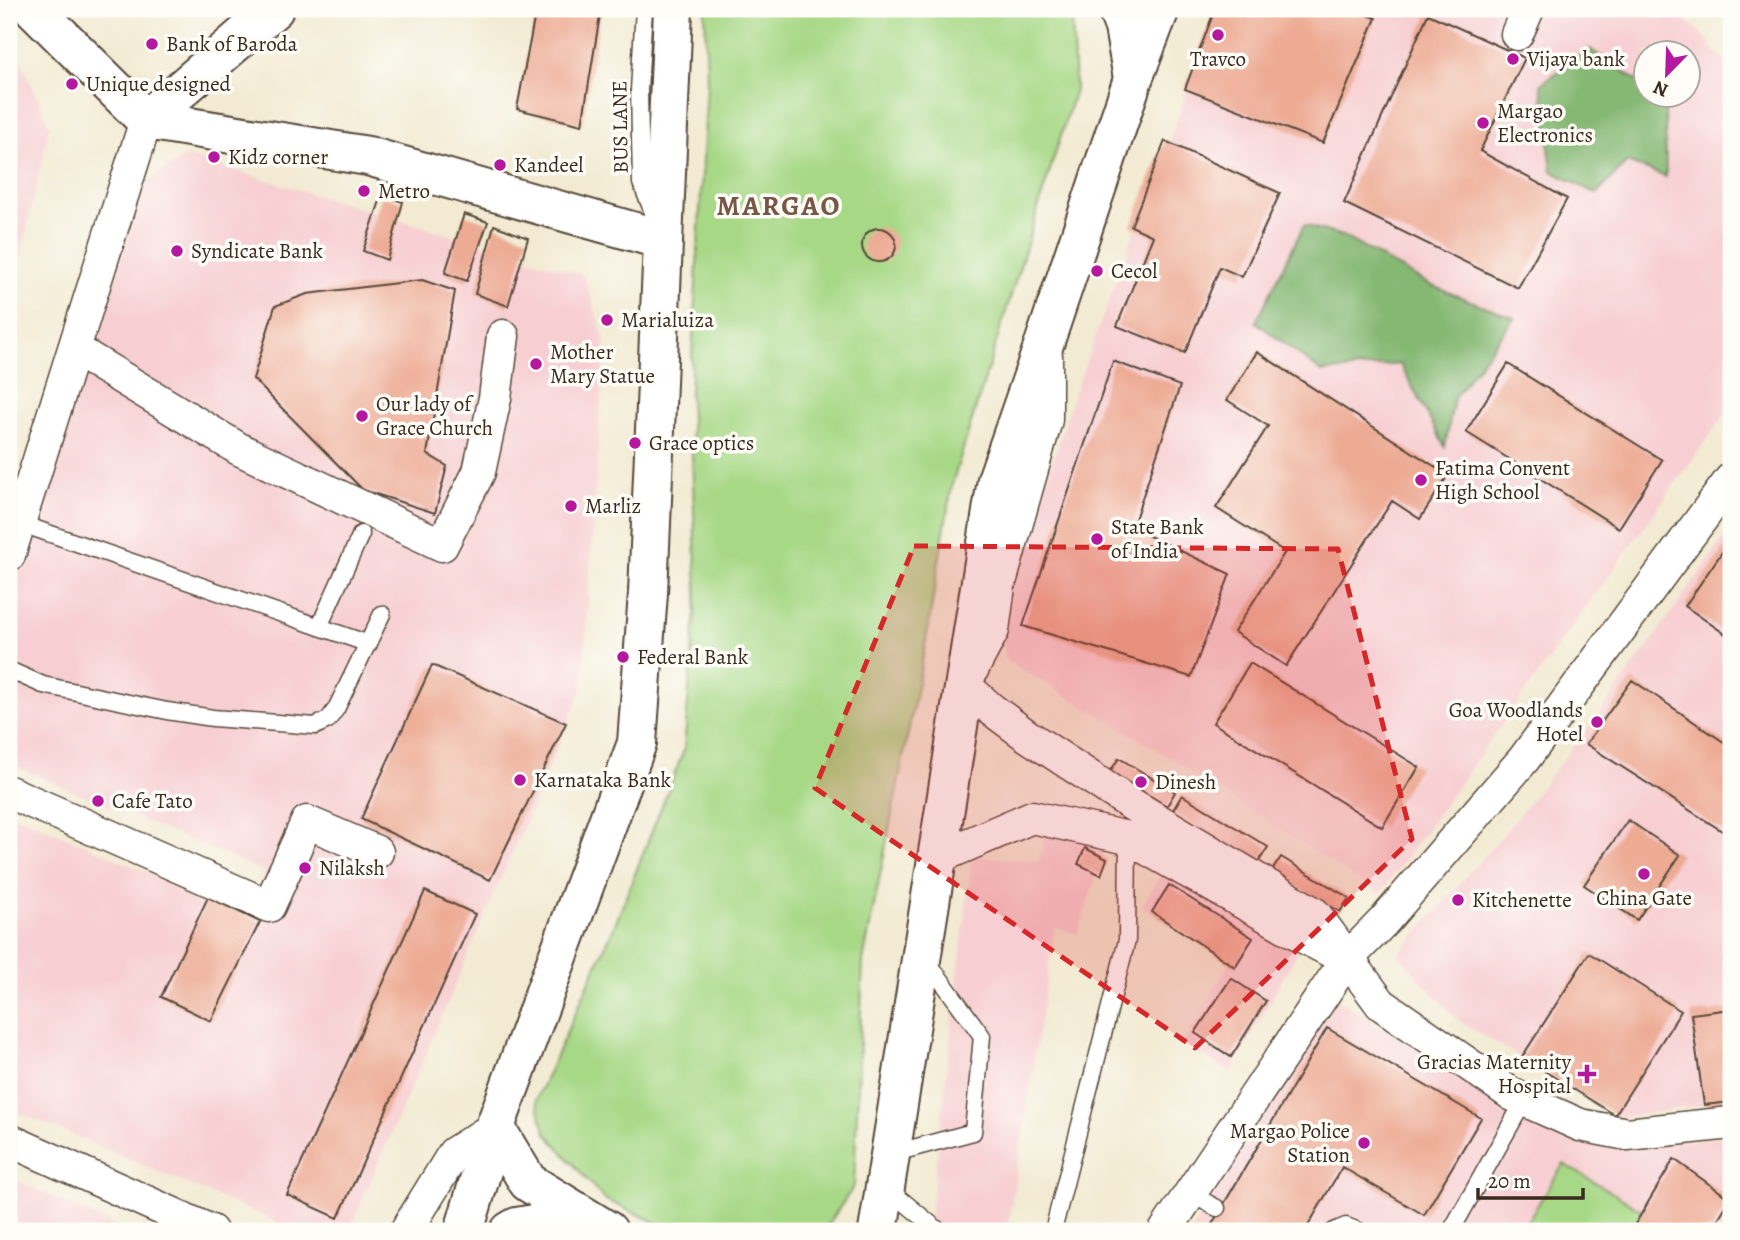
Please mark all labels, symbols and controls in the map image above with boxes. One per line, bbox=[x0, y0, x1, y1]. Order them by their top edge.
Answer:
marker: Travco bbox=[1210, 27, 1226, 43]
place label: Bank of Baroda bbox=[166, 30, 298, 58]
marker: Bank of Baroda bbox=[144, 36, 160, 52]
north arrow bbox=[1632, 38, 1702, 108]
place label: Travco bbox=[1190, 45, 1246, 73]
place label: Vijaya bank bbox=[1526, 45, 1625, 73]
marker: Vijaya bank bbox=[1505, 51, 1521, 67]
place label: Unique designed bbox=[86, 70, 232, 98]
text: N bbox=[1649, 74, 1672, 103]
marker: Unique designed bbox=[64, 76, 80, 92]
street label: BUS LANE bbox=[605, 80, 635, 174]
place label: Margao Electronics bbox=[1497, 97, 1593, 149]
marker: Margao Electronics bbox=[1475, 115, 1491, 131]
place label: Kidz corner bbox=[228, 143, 328, 171]
marker: Kidz corner bbox=[206, 149, 222, 165]
place label: Kandeel bbox=[514, 151, 584, 179]
marker: Kandeel bbox=[492, 157, 508, 173]
place label: Metro bbox=[378, 177, 430, 205]
marker: Metro bbox=[356, 183, 372, 199]
district label: MARGAO bbox=[717, 187, 841, 225]
place label: Syndicate Bank bbox=[191, 237, 324, 265]
marker: Syndicate Bank bbox=[169, 243, 185, 259]
place label: Cecol bbox=[1111, 257, 1157, 285]
marker: Cecol bbox=[1089, 263, 1105, 279]
place label: Marialuiza bbox=[621, 306, 714, 334]
marker: Marialuiza bbox=[599, 312, 615, 328]
place label: Mother Mary Statue bbox=[550, 338, 655, 390]
marker: Mother Mary Statue bbox=[528, 356, 544, 372]
place label: Our lady of Grace Church bbox=[376, 390, 493, 442]
marker: Our lady of Grace Church bbox=[354, 408, 370, 424]
place label: Grace optics bbox=[649, 429, 754, 457]
marker: Grace optics bbox=[627, 435, 643, 451]
place label: Fatima Convent High School bbox=[1435, 454, 1570, 506]
marker: Fatima Convent High School bbox=[1413, 472, 1429, 488]
place label: Marliz bbox=[585, 492, 641, 520]
marker: Marliz bbox=[563, 498, 579, 514]
place label: State Bank of India bbox=[1111, 513, 1204, 565]
marker: State Bank of India bbox=[1089, 531, 1105, 547]
place label: Federal Bank bbox=[637, 643, 749, 671]
marker: Federal Bank bbox=[615, 649, 631, 665]
place label: Goa Woodlands Hotel bbox=[1449, 696, 1583, 748]
marker: Goa Woodlands Hotel bbox=[1589, 714, 1605, 730]
place label: Karnataka Bank bbox=[534, 766, 672, 794]
place label: Dinesh bbox=[1155, 768, 1216, 796]
marker: Karnataka Bank bbox=[512, 772, 528, 788]
marker: Dinesh bbox=[1133, 774, 1149, 790]
place label: Cafe Tato bbox=[112, 787, 193, 815]
marker: Cafe Tato bbox=[90, 793, 106, 809]
place label: Nilaksh bbox=[319, 854, 385, 882]
marker: Nilaksh bbox=[297, 860, 313, 876]
marker: China Gate bbox=[1636, 866, 1652, 882]
place label: China Gate bbox=[1596, 884, 1692, 912]
place label: Kitchenette bbox=[1472, 886, 1572, 914]
marker: Kitchenette bbox=[1450, 892, 1466, 908]
place label: Gracias Maternity Hospital bbox=[1417, 1048, 1572, 1100]
marker: Gracias Maternity Hospital bbox=[1577, 1064, 1597, 1084]
place label: Margao Police Station bbox=[1230, 1117, 1350, 1169]
marker: Margao Police Station bbox=[1356, 1135, 1372, 1151]
scale bar bbox=[1478, 1156, 1582, 1200]
text: 20 m bbox=[1488, 1167, 1531, 1195]

